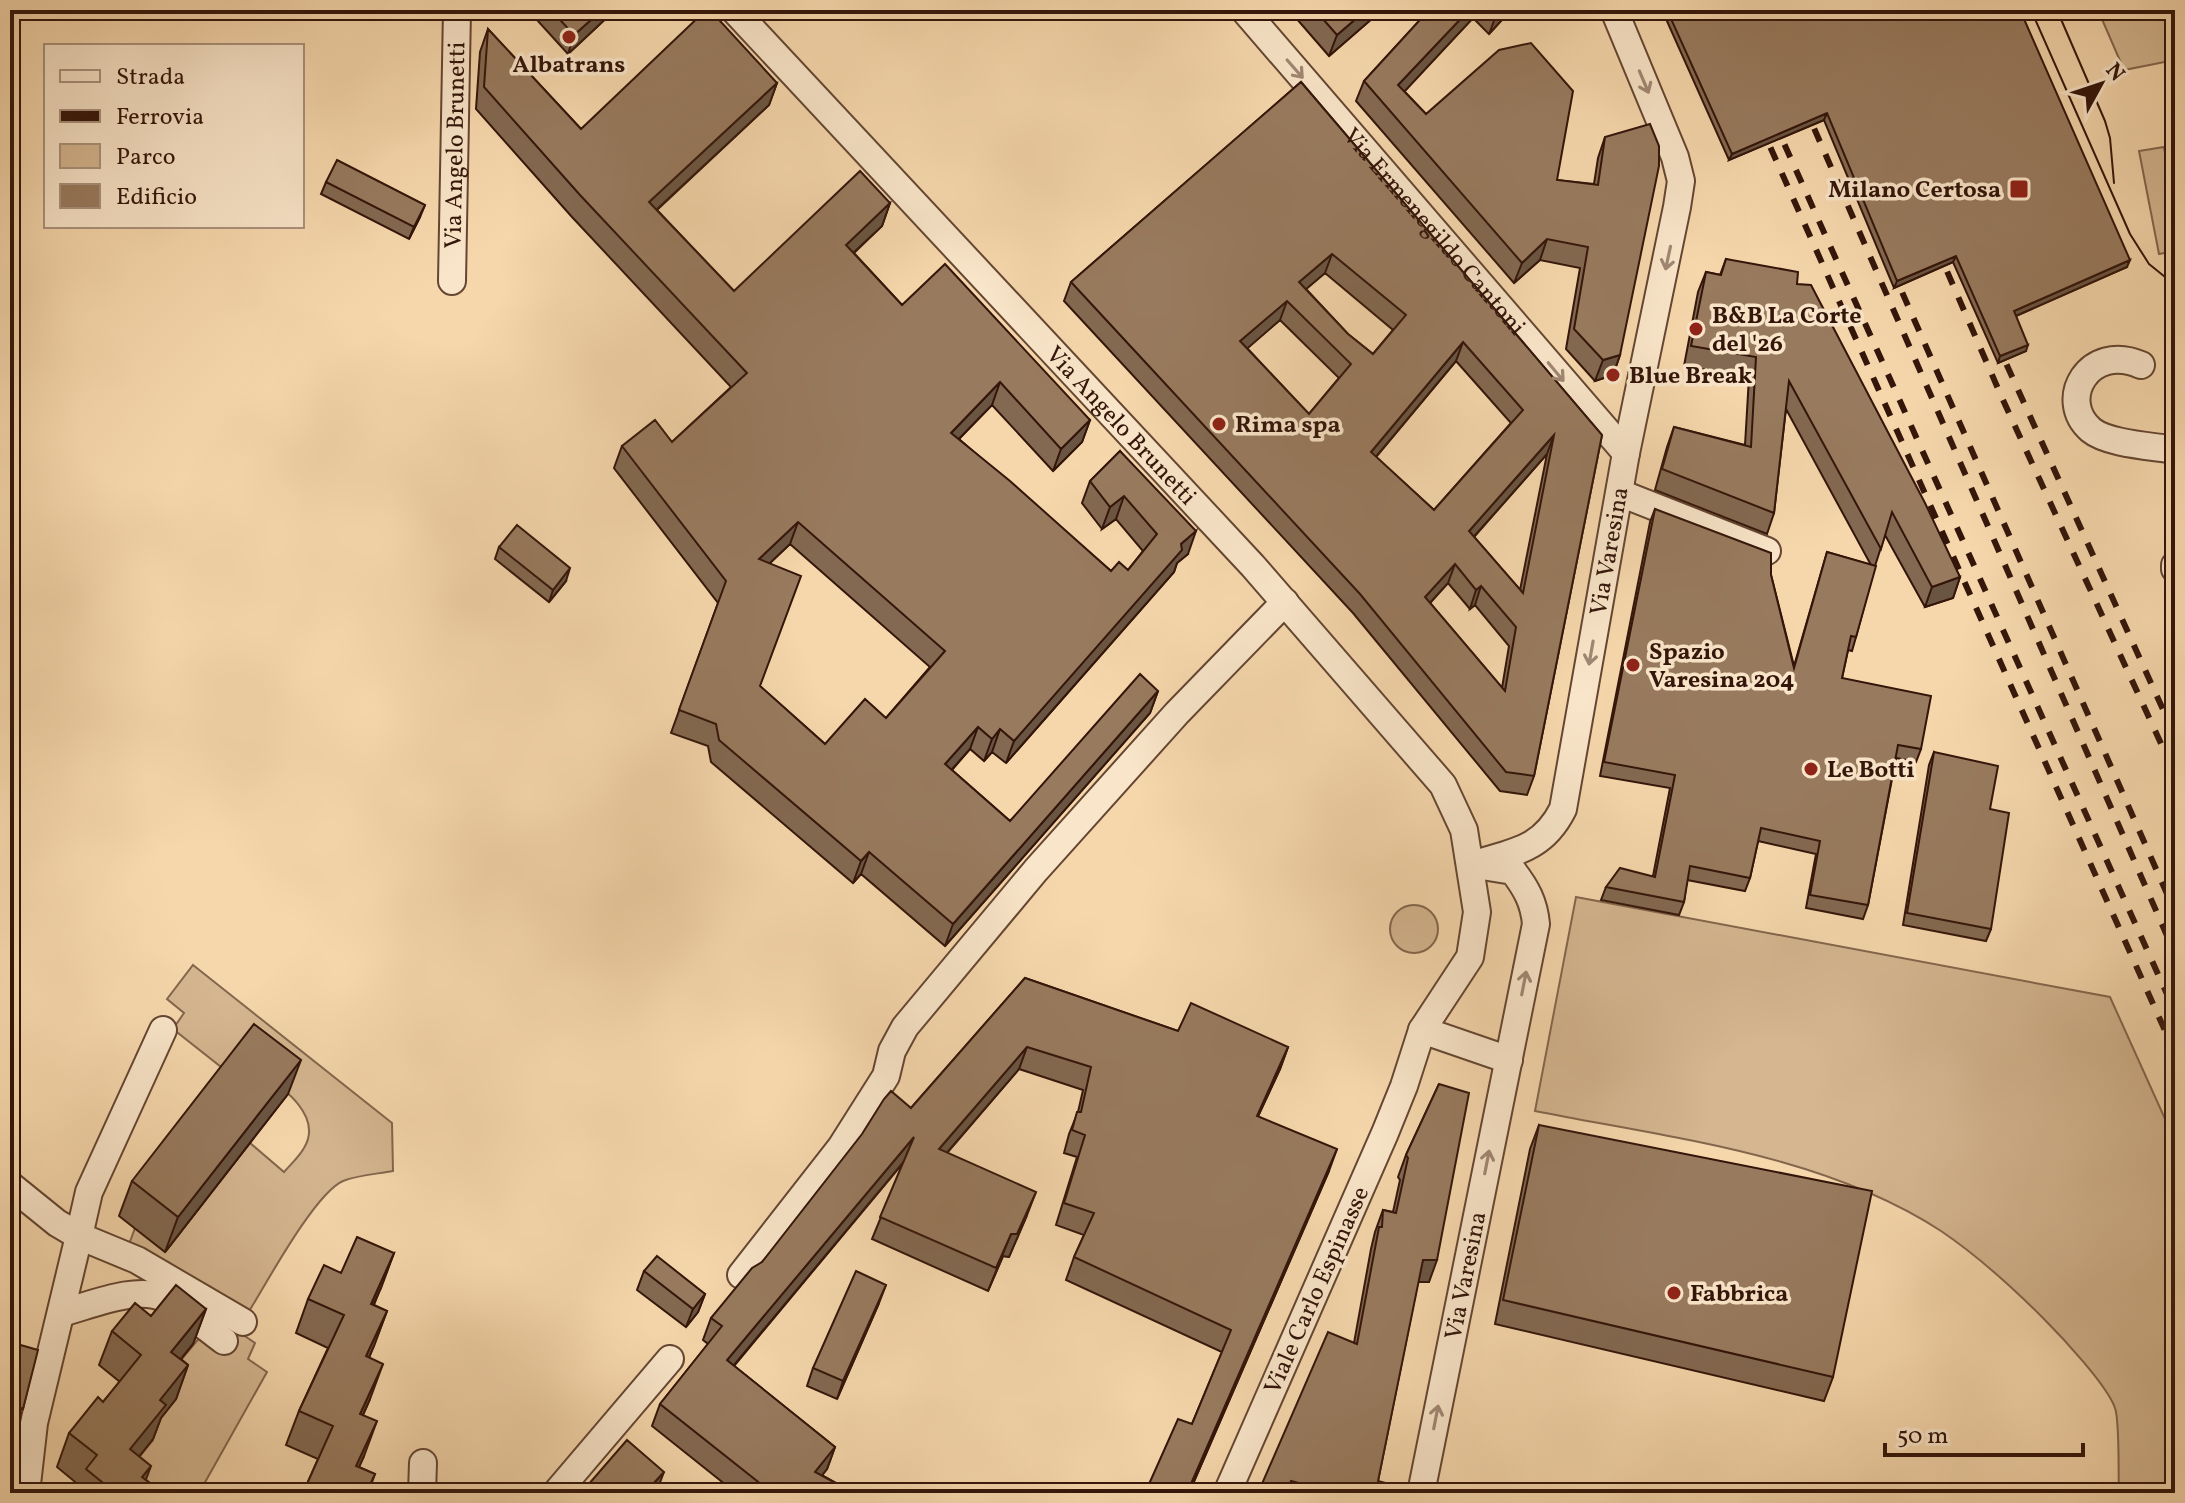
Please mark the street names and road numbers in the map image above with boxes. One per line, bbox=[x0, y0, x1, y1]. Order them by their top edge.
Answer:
street label: Via Angelo Brunetti bbox=[438, 41, 475, 249]
street label: Via Ermenegildo Cantoni bbox=[1334, 121, 1532, 344]
street label: Via Angelo Brunetti bbox=[1037, 339, 1203, 514]
street label: Via Varesina bbox=[1583, 484, 1639, 618]
street label: Viale Carlo Espinasse bbox=[1257, 1182, 1379, 1400]
street label: Via Varesina bbox=[1437, 1209, 1496, 1343]

